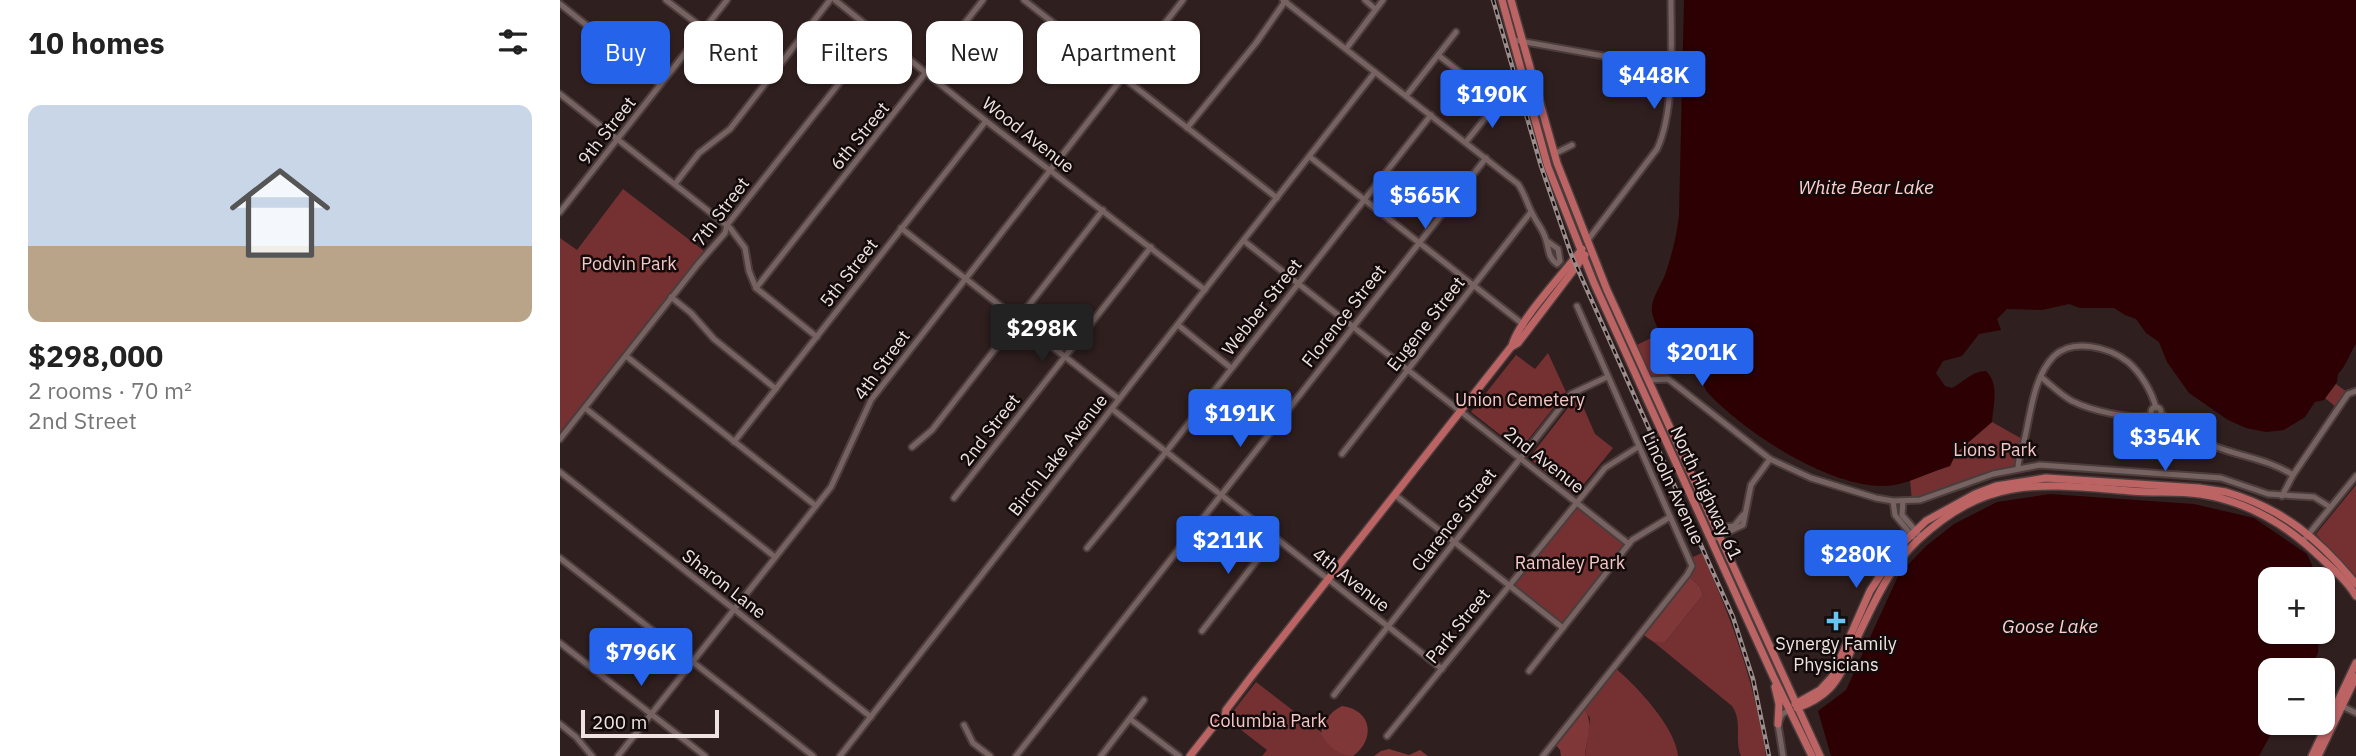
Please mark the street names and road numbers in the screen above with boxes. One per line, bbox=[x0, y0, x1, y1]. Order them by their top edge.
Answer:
street label: Wood Avenue bbox=[978, 91, 1079, 178]
street label: 9th Street bbox=[573, 92, 641, 170]
street label: 6th Street bbox=[825, 97, 894, 174]
street label: 7th Street bbox=[687, 172, 754, 251]
street label: 5th Street bbox=[815, 234, 883, 312]
street label: Webber Street bbox=[1217, 254, 1307, 360]
street label: Florence Street bbox=[1296, 260, 1391, 372]
street label: Eugene Street bbox=[1382, 272, 1470, 376]
street label: 4th Street bbox=[848, 325, 915, 404]
street label: 2nd Street bbox=[954, 389, 1025, 470]
street label: Birch Lake Avenue bbox=[1003, 389, 1112, 520]
street label: 2nd Avenue bbox=[1499, 421, 1589, 498]
street label: North Highway 61 bbox=[1665, 422, 1748, 563]
street label: Lincoln Avenue bbox=[1637, 428, 1710, 548]
street label: Clarence Street bbox=[1406, 463, 1501, 576]
street label: 4th Avenue bbox=[1308, 542, 1395, 617]
street label: Sharon Lane bbox=[678, 544, 771, 624]
street label: Park Street bbox=[1420, 583, 1495, 668]

